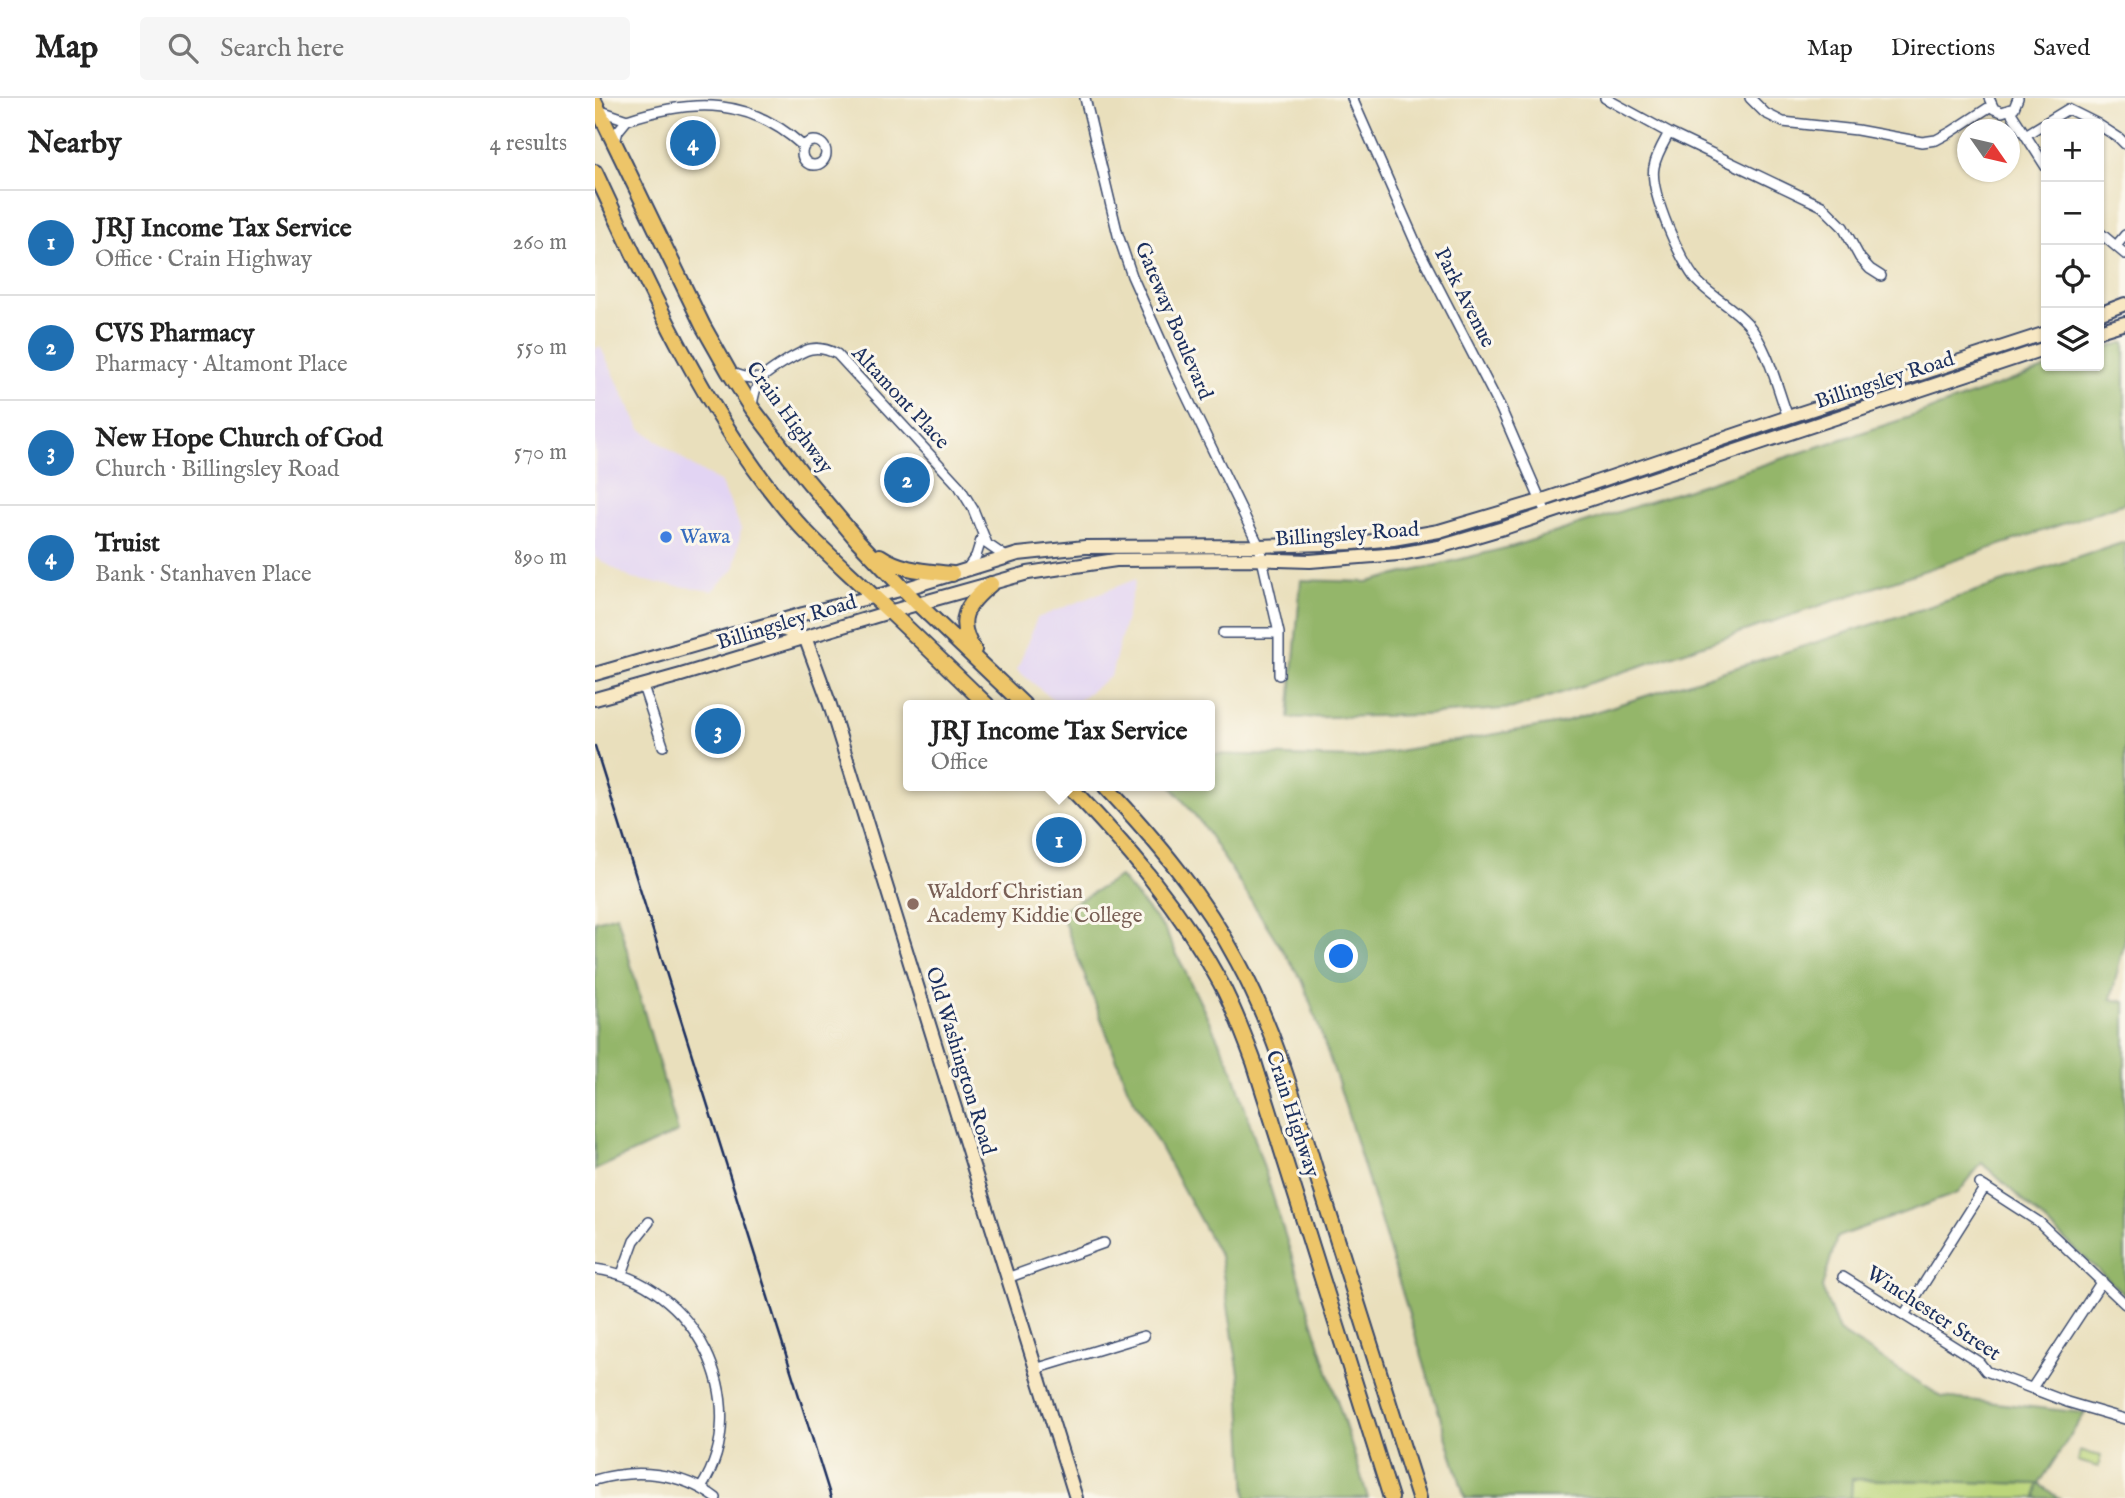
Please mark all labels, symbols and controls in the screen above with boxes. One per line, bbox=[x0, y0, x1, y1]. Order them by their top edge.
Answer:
search box bbox=[140, 17, 630, 80]
text: Map bbox=[35, 27, 98, 69]
icon: search bbox=[164, 29, 202, 67]
text: Search here bbox=[220, 32, 344, 65]
text: Map bbox=[1807, 33, 1853, 64]
text: Directions bbox=[1891, 33, 1995, 64]
text: Saved bbox=[2033, 33, 2090, 64]
pin: 4 bbox=[670, 117, 716, 169]
north arrow bbox=[1957, 119, 2020, 182]
map controls bbox=[2041, 119, 2104, 371]
button: + bbox=[2041, 119, 2104, 182]
text: Nearby bbox=[28, 125, 121, 163]
text: 4 results bbox=[489, 129, 567, 158]
button: − bbox=[2041, 182, 2104, 245]
text: JRJ Income Tax Service bbox=[95, 212, 352, 245]
text: 1 bbox=[47, 228, 55, 257]
text: 260 m bbox=[512, 228, 567, 257]
street label: Gateway Boulevard bbox=[1128, 238, 1219, 405]
street label: Park Avenue bbox=[1427, 243, 1501, 353]
text: Office · Crain Highway bbox=[95, 245, 312, 274]
button: locate bbox=[2041, 245, 2104, 308]
button: layers bbox=[2041, 308, 2104, 371]
text: CVS Pharmacy bbox=[95, 317, 255, 350]
text: 2 bbox=[46, 333, 56, 362]
text: 550 m bbox=[516, 333, 567, 362]
street label: Altamont Place bbox=[844, 340, 955, 456]
street label: Billingsley Road bbox=[1812, 346, 1959, 416]
text: Pharmacy · Altamont Place bbox=[95, 350, 348, 379]
street label: Crain Highway bbox=[739, 357, 839, 480]
text: New Hope Church of God bbox=[95, 422, 383, 455]
text: 3 bbox=[47, 438, 55, 467]
text: 570 m bbox=[514, 438, 567, 467]
pin: 2 bbox=[884, 454, 930, 506]
text: Church · Billingsley Road bbox=[95, 455, 339, 484]
street label: Billingsley Road bbox=[1274, 516, 1421, 553]
place label: Wawa bbox=[680, 524, 731, 551]
text: Truist bbox=[95, 527, 160, 560]
marker: Wawa bbox=[658, 529, 674, 545]
text: 4 bbox=[45, 543, 57, 572]
text: 890 m bbox=[514, 543, 567, 572]
text: Bank · Stanhaven Place bbox=[95, 560, 312, 589]
street label: Billingsley Road bbox=[714, 589, 861, 657]
popup bbox=[903, 700, 1215, 791]
pin: 3 bbox=[695, 705, 741, 757]
text: JRJ Income Tax Service bbox=[931, 715, 1187, 748]
text: Office bbox=[931, 748, 988, 777]
pin: 1 bbox=[1036, 814, 1082, 866]
place label: Waldorf Christian Academy Kiddie College bbox=[926, 879, 1143, 930]
marker: Waldorf Christian Academy Kiddie College bbox=[905, 896, 921, 912]
your location bbox=[1324, 939, 1358, 973]
street label: Old Washington Road bbox=[919, 964, 1002, 1159]
street label: Crain Highway bbox=[1259, 1047, 1325, 1182]
street label: Winchester Street bbox=[1861, 1260, 2005, 1368]

